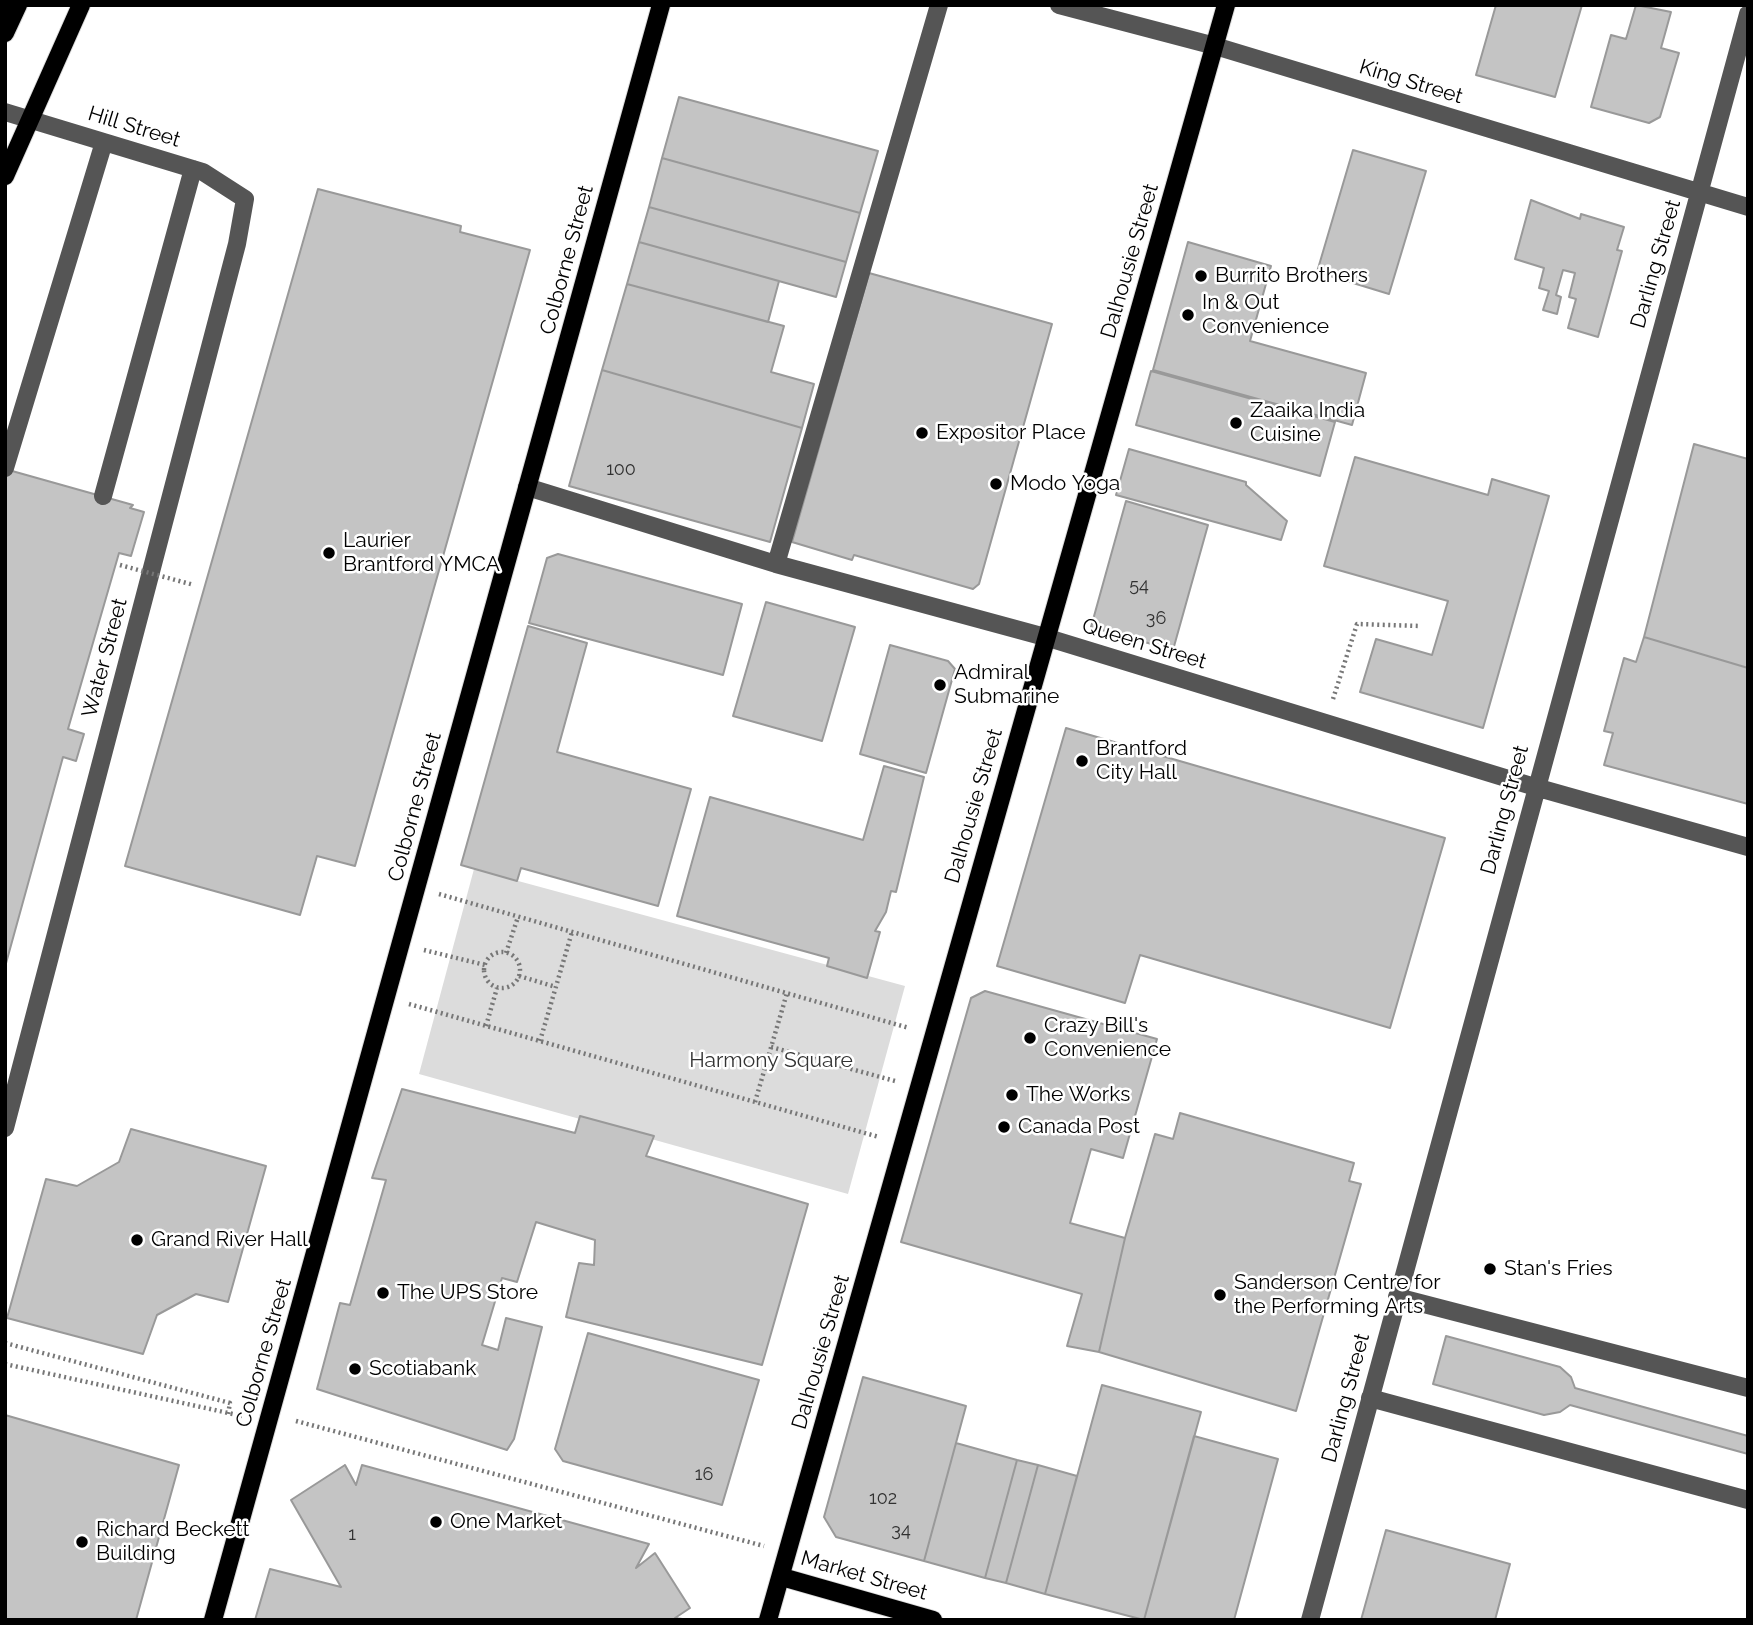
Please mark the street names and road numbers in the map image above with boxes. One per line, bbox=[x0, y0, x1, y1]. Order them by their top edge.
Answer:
street label: King Street bbox=[1356, 54, 1466, 110]
street label: Hill Street bbox=[85, 101, 183, 153]
street label: Dalhousie Street bbox=[1096, 181, 1164, 341]
street label: Colborne Street bbox=[535, 183, 599, 337]
street label: Darling Street bbox=[1626, 197, 1686, 331]
street label: Water Street bbox=[77, 596, 133, 720]
street label: Queen Street bbox=[1079, 613, 1209, 675]
street label: Dalhousie Street bbox=[940, 726, 1008, 886]
street label: Colborne Street bbox=[383, 730, 447, 884]
street label: Darling Street bbox=[1476, 743, 1534, 877]
street label: Dalhousie Street bbox=[787, 1272, 855, 1432]
street label: Colborne Street bbox=[231, 1276, 297, 1430]
street label: Darling Street bbox=[1317, 1331, 1375, 1465]
street label: Market Street bbox=[798, 1546, 930, 1606]

